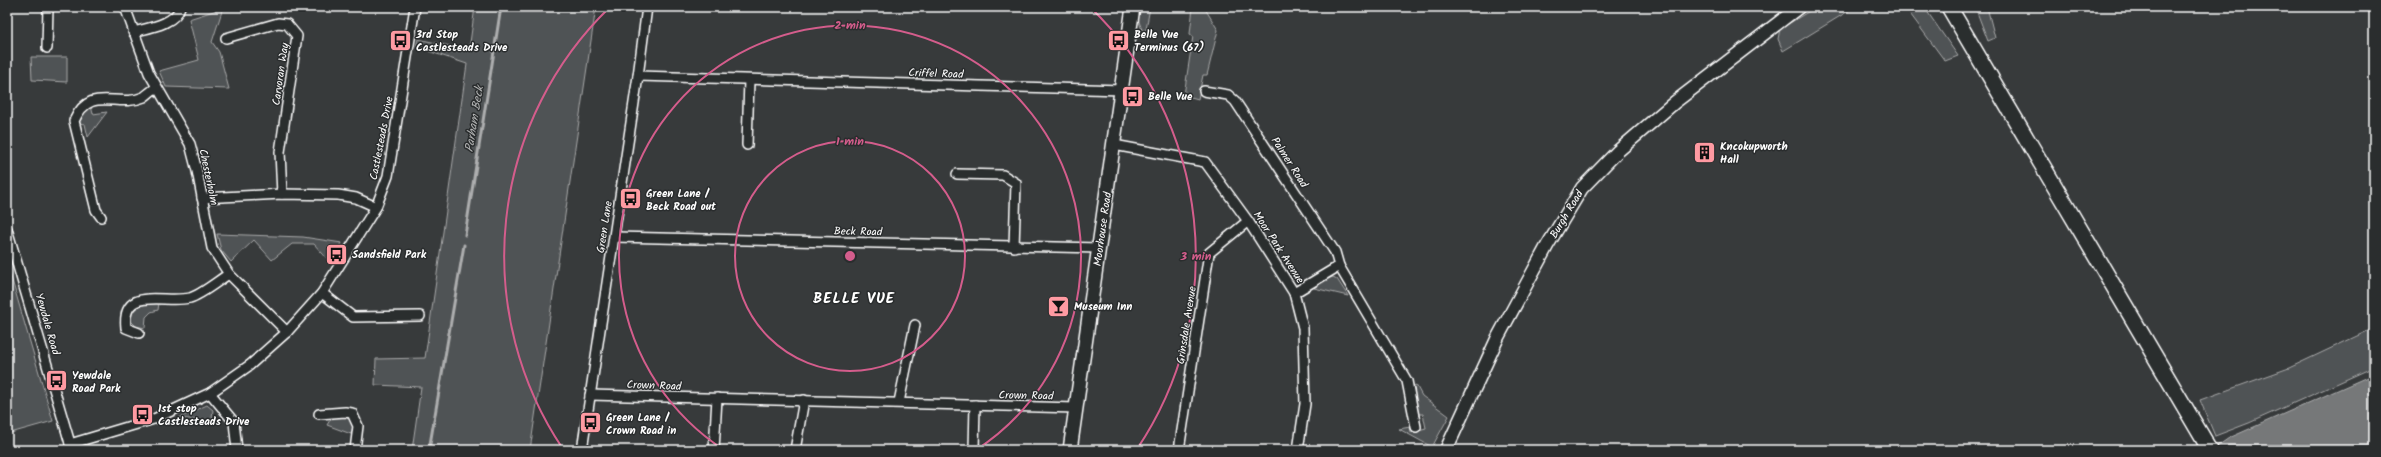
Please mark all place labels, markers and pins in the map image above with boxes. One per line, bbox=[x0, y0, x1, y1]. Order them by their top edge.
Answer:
place label: 3rd Stop Castlesteads Drive bbox=[415, 26, 508, 57]
place label: Belle Vue Terminus (67) bbox=[1134, 26, 1204, 57]
bus stop icon: 3rd Stop Castlesteads Drive bbox=[387, 27, 413, 53]
bus stop icon: Belle Vue Terminus (67) bbox=[1106, 27, 1132, 53]
bus stop icon: Belle Vue bbox=[1120, 83, 1146, 109]
place label: Belle Vue bbox=[1148, 88, 1193, 106]
place label: Kncokupworth Hall bbox=[1720, 138, 1788, 169]
building icon: Kncokupworth Hall bbox=[1691, 139, 1717, 165]
place label: Green Lane / Beck Road out bbox=[646, 185, 717, 216]
bus stop icon: Green Lane / Beck Road out bbox=[618, 186, 644, 212]
bus stop icon: Sandsfield Park bbox=[324, 241, 350, 267]
place label: Sandsfield Park bbox=[352, 246, 427, 264]
centre of rings bbox=[843, 249, 857, 263]
bar icon: Museum Inn bbox=[1046, 293, 1072, 319]
place label: Museum Inn bbox=[1074, 298, 1132, 316]
place label: Yewdale Road Park bbox=[72, 367, 121, 398]
bus stop icon: Yewdale Road Park bbox=[43, 368, 69, 394]
place label: 1st stop Castlesteads Drive bbox=[158, 400, 250, 431]
bus stop icon: 1st stop Castlesteads Drive bbox=[130, 401, 156, 427]
place label: Green Lane / Crown Road in bbox=[606, 409, 676, 440]
bus stop icon: Green Lane / Crown Road in bbox=[578, 410, 604, 436]

